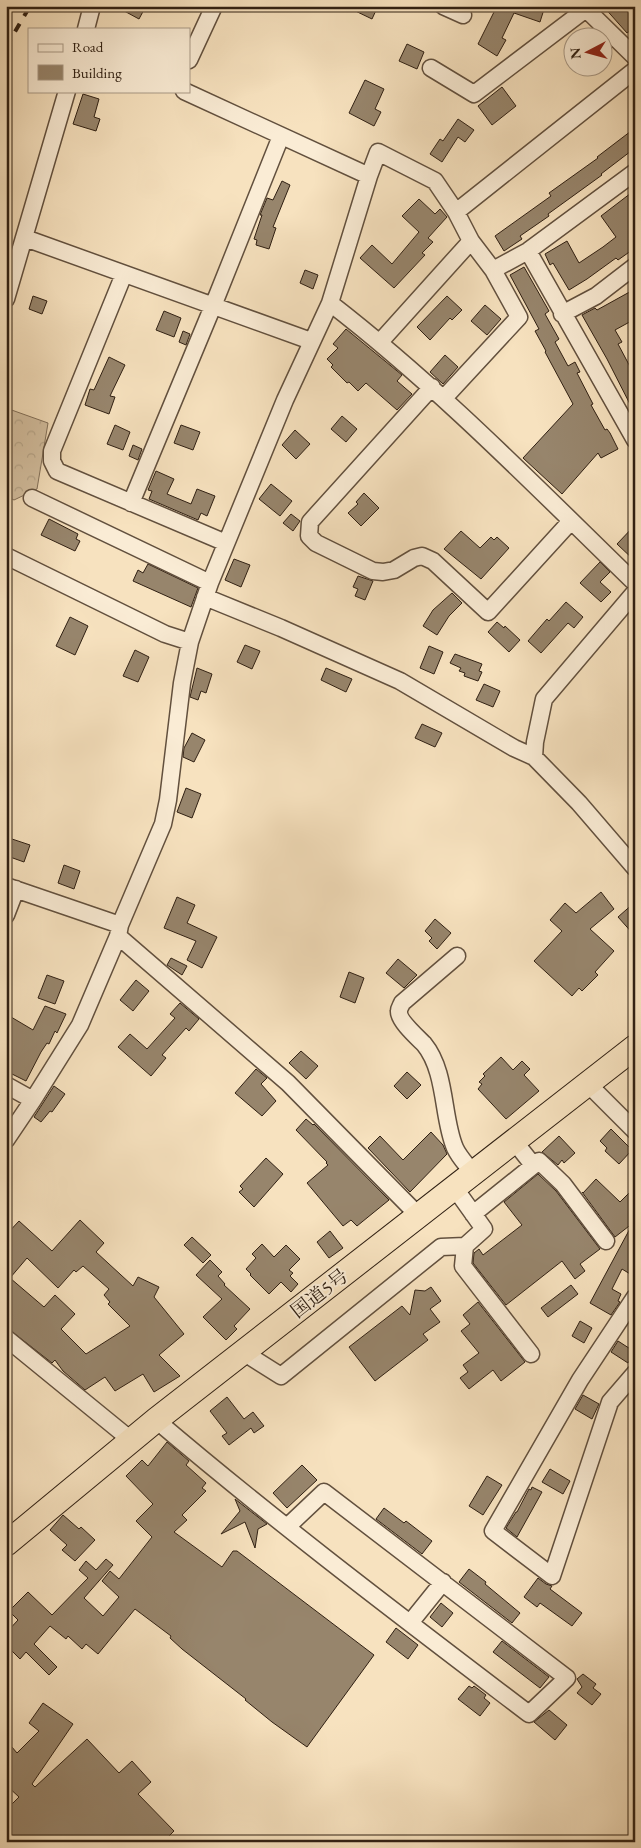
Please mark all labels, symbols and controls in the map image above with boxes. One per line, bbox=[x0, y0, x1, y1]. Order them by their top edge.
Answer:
legend bbox=[28, 28, 190, 92]
north arrow bbox=[564, 28, 614, 78]
text: Road bbox=[72, 37, 104, 56]
text: N bbox=[565, 46, 585, 60]
text: Building bbox=[72, 63, 122, 82]
street label: 国道5号 bbox=[286, 1263, 353, 1324]

